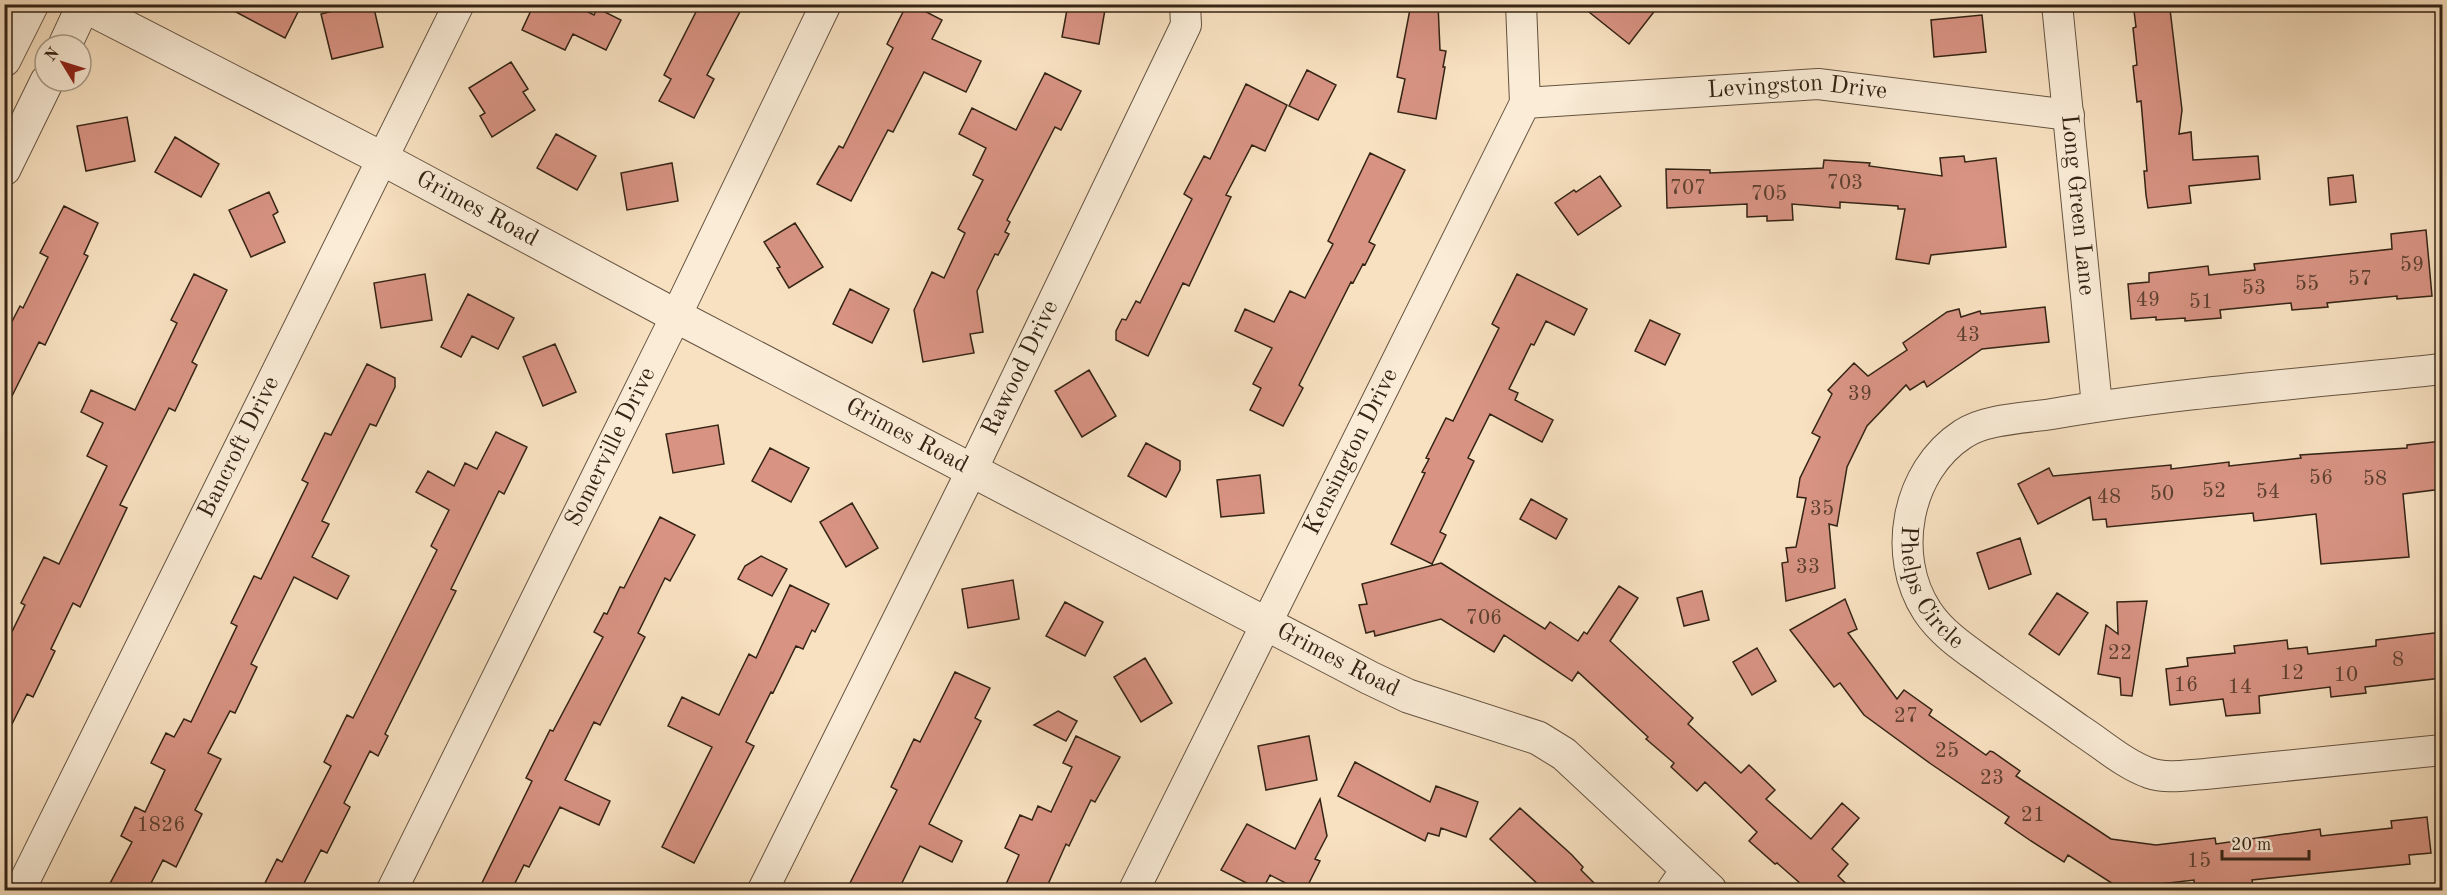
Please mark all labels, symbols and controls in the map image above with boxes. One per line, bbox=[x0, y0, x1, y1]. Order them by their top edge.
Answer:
north arrow bbox=[33, 33, 93, 93]
text: N bbox=[43, 45, 63, 65]
street label: Levingston Drive bbox=[1707, 72, 1889, 104]
street label: Long Green Lane bbox=[2056, 113, 2098, 297]
street label: Grimes Road bbox=[412, 167, 542, 252]
house number: 703 bbox=[1827, 173, 1863, 194]
house number: 707 bbox=[1670, 178, 1706, 199]
house number: 705 bbox=[1751, 184, 1787, 205]
house number: 59 bbox=[2400, 255, 2424, 276]
house number: 57 bbox=[2348, 269, 2372, 290]
house number: 55 bbox=[2295, 274, 2319, 295]
house number: 53 bbox=[2242, 278, 2266, 299]
house number: 49 bbox=[2136, 290, 2160, 311]
house number: 51 bbox=[2189, 292, 2213, 313]
street label: Rawood Drive bbox=[978, 297, 1064, 440]
house number: 43 bbox=[1956, 325, 1980, 346]
street label: Somerville Drive bbox=[562, 364, 660, 531]
street label: Kensington Drive bbox=[1300, 365, 1403, 539]
street label: Bancroft Drive bbox=[194, 373, 284, 522]
house number: 39 bbox=[1848, 384, 1872, 405]
street label: Grimes Road bbox=[842, 395, 972, 478]
house number: 56 bbox=[2309, 468, 2333, 489]
house number: 58 bbox=[2363, 469, 2387, 490]
house number: 52 bbox=[2202, 481, 2226, 502]
house number: 54 bbox=[2256, 482, 2280, 503]
house number: 50 bbox=[2150, 484, 2174, 505]
house number: 48 bbox=[2097, 487, 2121, 508]
house number: 35 bbox=[1810, 499, 1834, 520]
street label: Phelps Circle bbox=[1895, 525, 1968, 654]
house number: 33 bbox=[1796, 557, 1820, 578]
house number: 706 bbox=[1466, 608, 1502, 629]
street label: Grimes Road bbox=[1272, 619, 1403, 702]
house number: 22 bbox=[2108, 643, 2132, 664]
house number: 8 bbox=[2392, 650, 2404, 671]
house number: 12 bbox=[2280, 663, 2304, 684]
house number: 10 bbox=[2334, 665, 2358, 686]
house number: 16 bbox=[2174, 675, 2198, 696]
house number: 14 bbox=[2228, 677, 2252, 698]
house number: 27 bbox=[1894, 706, 1918, 727]
house number: 25 bbox=[1935, 741, 1959, 762]
house number: 23 bbox=[1980, 768, 2004, 789]
house number: 21 bbox=[2021, 805, 2045, 826]
house number: 1826 bbox=[137, 815, 185, 836]
scale bar bbox=[2222, 823, 2309, 861]
text: 20 m bbox=[2231, 836, 2271, 854]
house number: 15 bbox=[2187, 851, 2211, 872]

